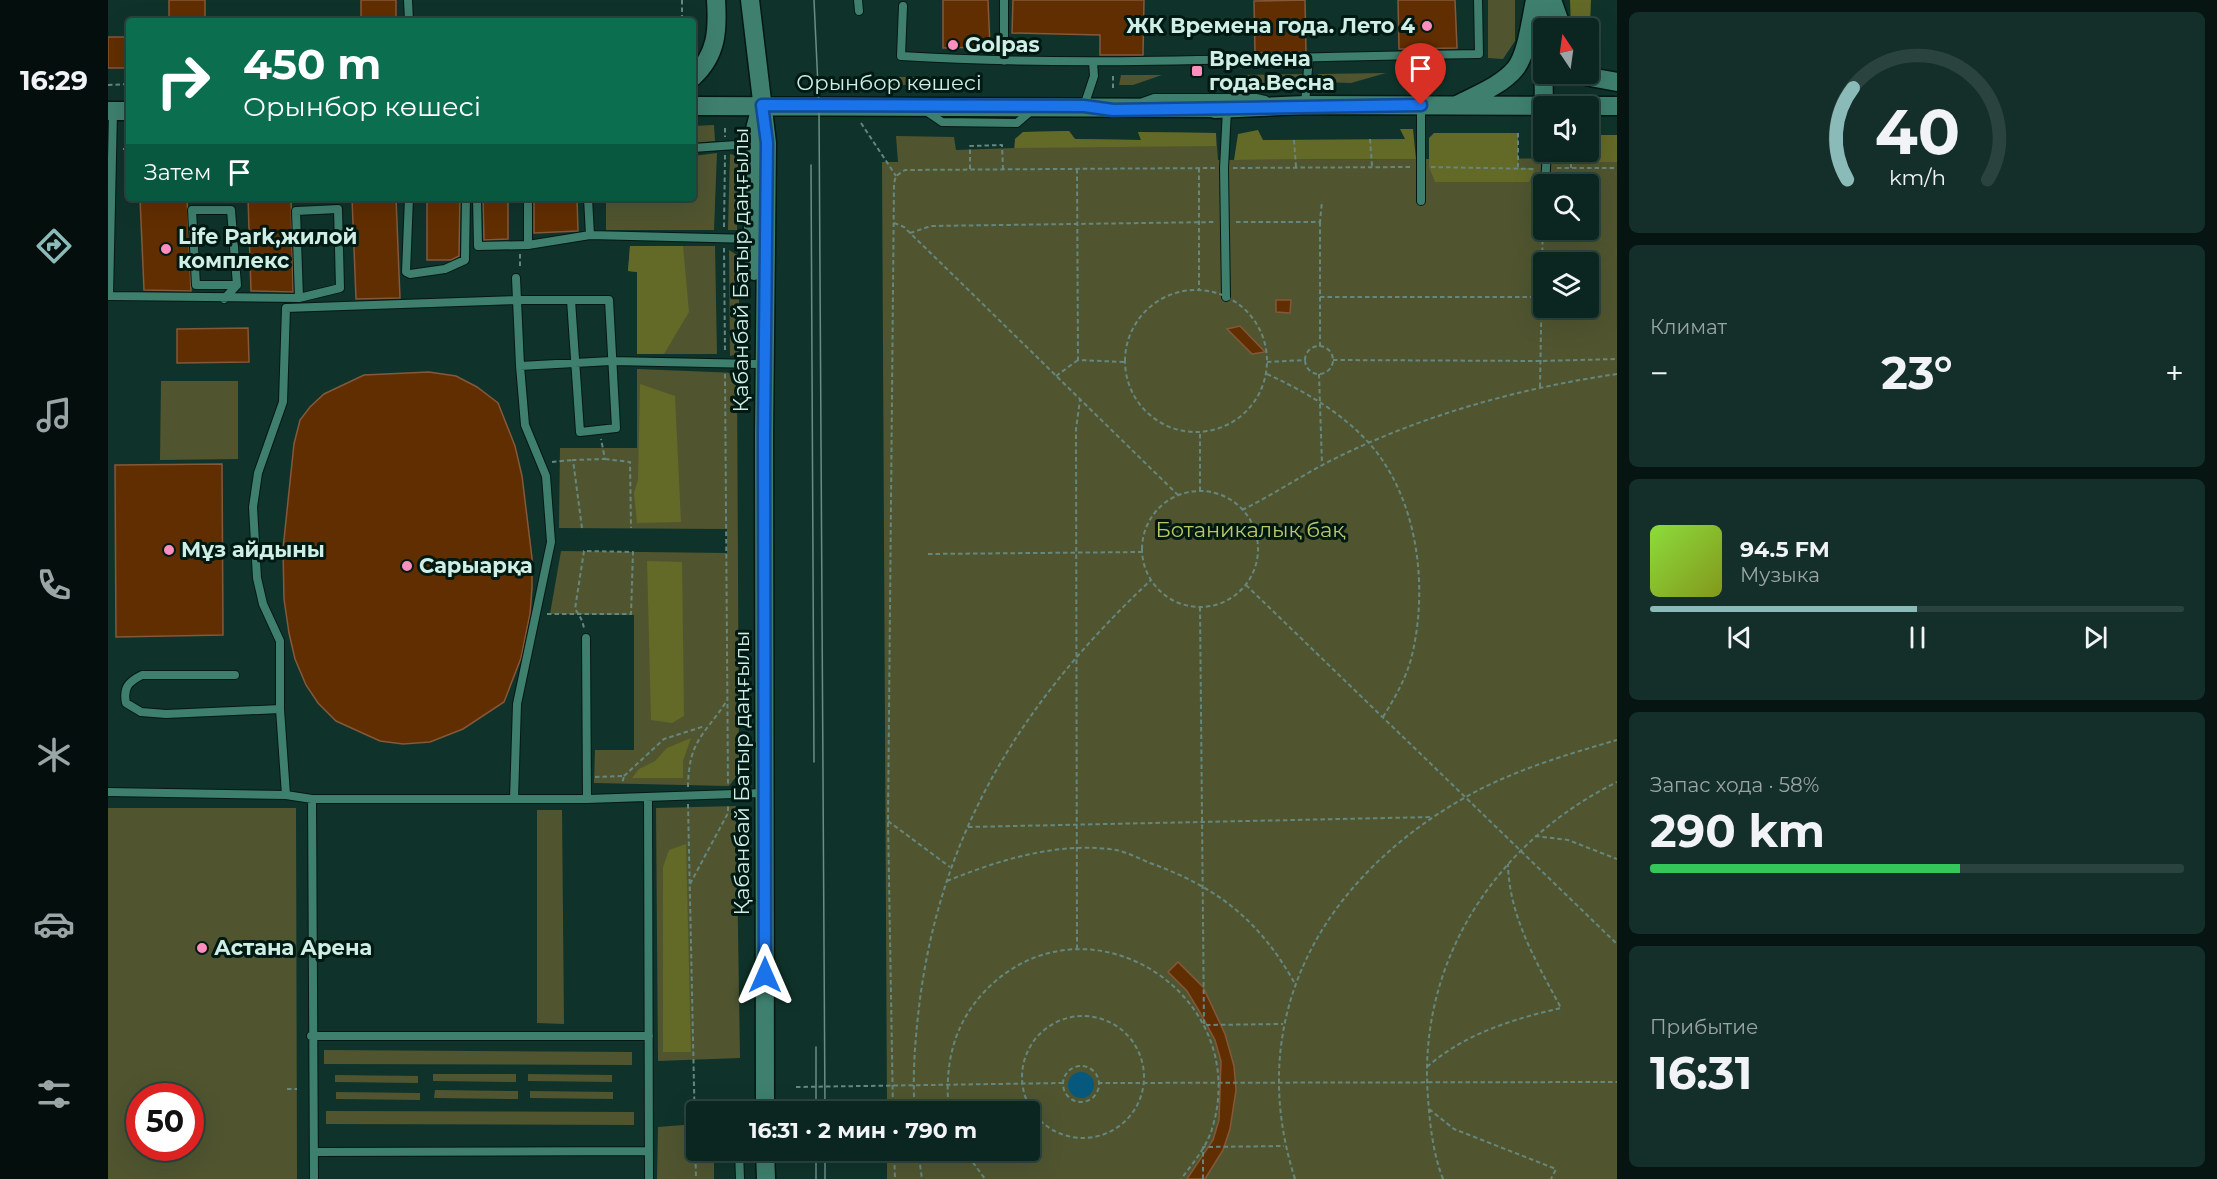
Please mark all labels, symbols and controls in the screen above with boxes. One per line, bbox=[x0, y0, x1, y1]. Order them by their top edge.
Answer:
place label: ЖК Времена года. Лето 4 bbox=[1126, 13, 1416, 38]
north arrow bbox=[1533, 18, 1599, 84]
map controls bbox=[1533, 18, 1599, 318]
marker: ЖК Времена года. Лето 4 bbox=[1420, 19, 1434, 33]
place label: Golpas bbox=[965, 32, 1040, 57]
text: 450 m bbox=[243, 38, 381, 90]
marker: Golpas bbox=[946, 38, 960, 52]
icon: right bbox=[144, 42, 222, 120]
pin bbox=[1395, 43, 1446, 105]
place label: Времена года.Весна bbox=[1209, 46, 1335, 95]
icon: arrive bbox=[1404, 52, 1437, 85]
text: 16:29 bbox=[20, 64, 88, 97]
marker: Времена года.Весна bbox=[1190, 64, 1204, 78]
street label: Орынбор көшесі bbox=[796, 70, 982, 95]
text: Орынбор көшесі bbox=[243, 90, 481, 123]
text: 40 bbox=[1874, 94, 1960, 170]
button: sound bbox=[1533, 96, 1599, 162]
street label: Қабанбай Батыр даңғылы bbox=[728, 128, 753, 412]
icon: arrive bbox=[223, 156, 256, 189]
text: Затем bbox=[144, 159, 211, 186]
text: km/h bbox=[1888, 164, 1946, 190]
button: search bbox=[1533, 174, 1599, 240]
place label: Life Park,жилой комплекс bbox=[178, 224, 357, 273]
icon: directions bbox=[33, 225, 75, 267]
marker: Life Park,жилой комплекс bbox=[159, 242, 173, 256]
button: layers bbox=[1533, 252, 1599, 318]
text: Климат bbox=[1650, 315, 1727, 339]
text: 23° bbox=[1881, 345, 1953, 400]
text: − bbox=[1650, 353, 1669, 393]
text: + bbox=[2165, 353, 2184, 393]
icon: music bbox=[33, 394, 75, 436]
park label: Ботаникалық бақ bbox=[1156, 517, 1345, 542]
text: 94.5 FM bbox=[1740, 536, 1830, 563]
place label: Мұз айдыны bbox=[181, 537, 325, 562]
marker: Мұз айдыны bbox=[162, 543, 176, 557]
place label: Сарыарқа bbox=[419, 553, 533, 578]
marker: Сарыарқа bbox=[400, 559, 414, 573]
text: Музыка bbox=[1740, 563, 1820, 587]
icon: phone bbox=[33, 564, 75, 606]
icon: previous bbox=[1723, 621, 1756, 654]
icon: pause bbox=[1901, 621, 1934, 654]
icon: next bbox=[2079, 621, 2112, 654]
street label: Қабанбай Батыр даңғылы bbox=[729, 631, 754, 915]
icon: climate bbox=[33, 734, 75, 776]
text: Запас хода · 58% bbox=[1650, 773, 1819, 797]
text: 290 km bbox=[1650, 803, 1825, 858]
icon: car bbox=[33, 903, 75, 945]
place label: Астана Арена bbox=[214, 935, 372, 960]
marker: Астана Арена bbox=[195, 941, 209, 955]
position arrow bbox=[733, 943, 797, 1007]
text: Прибытие bbox=[1650, 1015, 1758, 1039]
text: 16:31 bbox=[1650, 1045, 1752, 1100]
icon: filters bbox=[33, 1073, 75, 1115]
speed limit sign: 50 bbox=[126, 1083, 204, 1161]
text: 16:31 · 2 мин · 790 m bbox=[749, 1117, 977, 1144]

